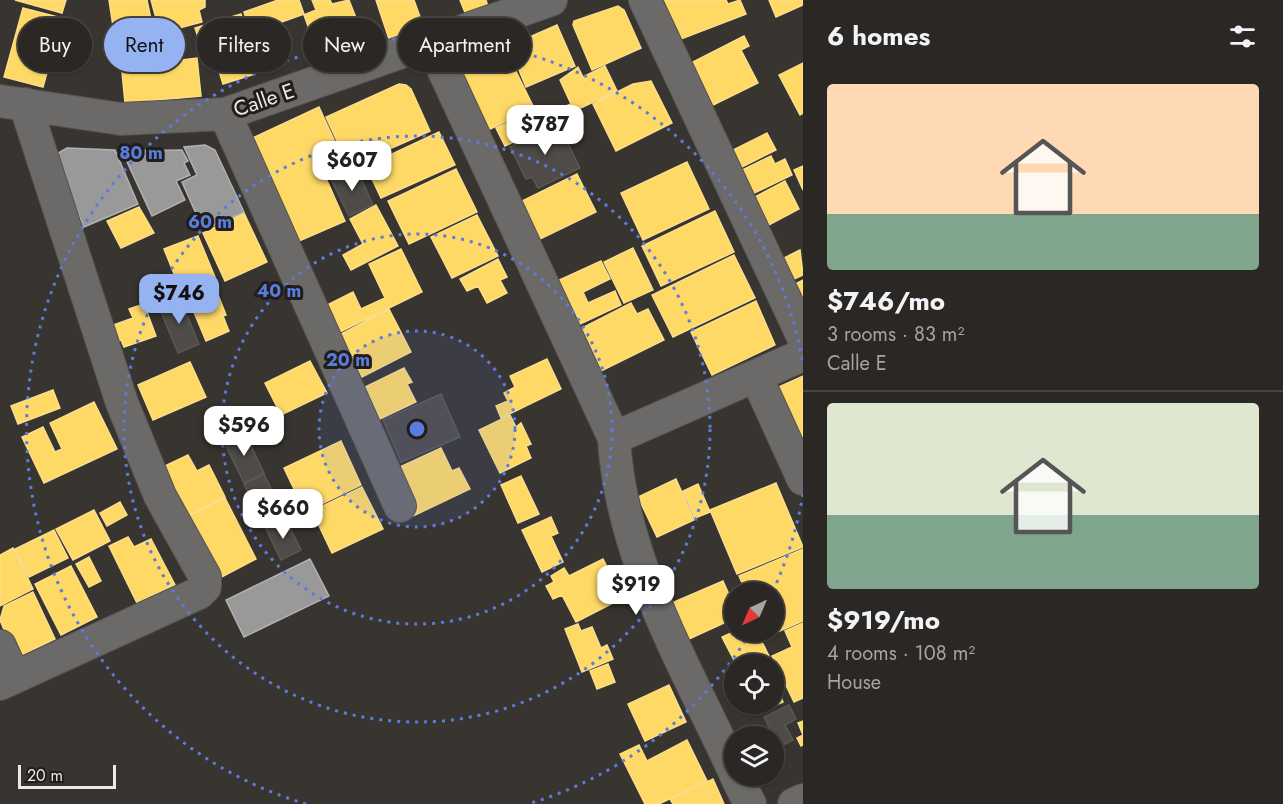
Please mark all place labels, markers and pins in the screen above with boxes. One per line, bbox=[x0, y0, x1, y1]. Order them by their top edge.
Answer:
pin: $787 bbox=[509, 105, 581, 156]
pin: $607 bbox=[316, 141, 388, 192]
pin: $746 bbox=[143, 274, 215, 325]
pin: $596 bbox=[208, 406, 280, 457]
centre of rings bbox=[407, 419, 427, 439]
pin: $660 bbox=[247, 489, 319, 540]
pin: $919 bbox=[600, 565, 672, 616]

